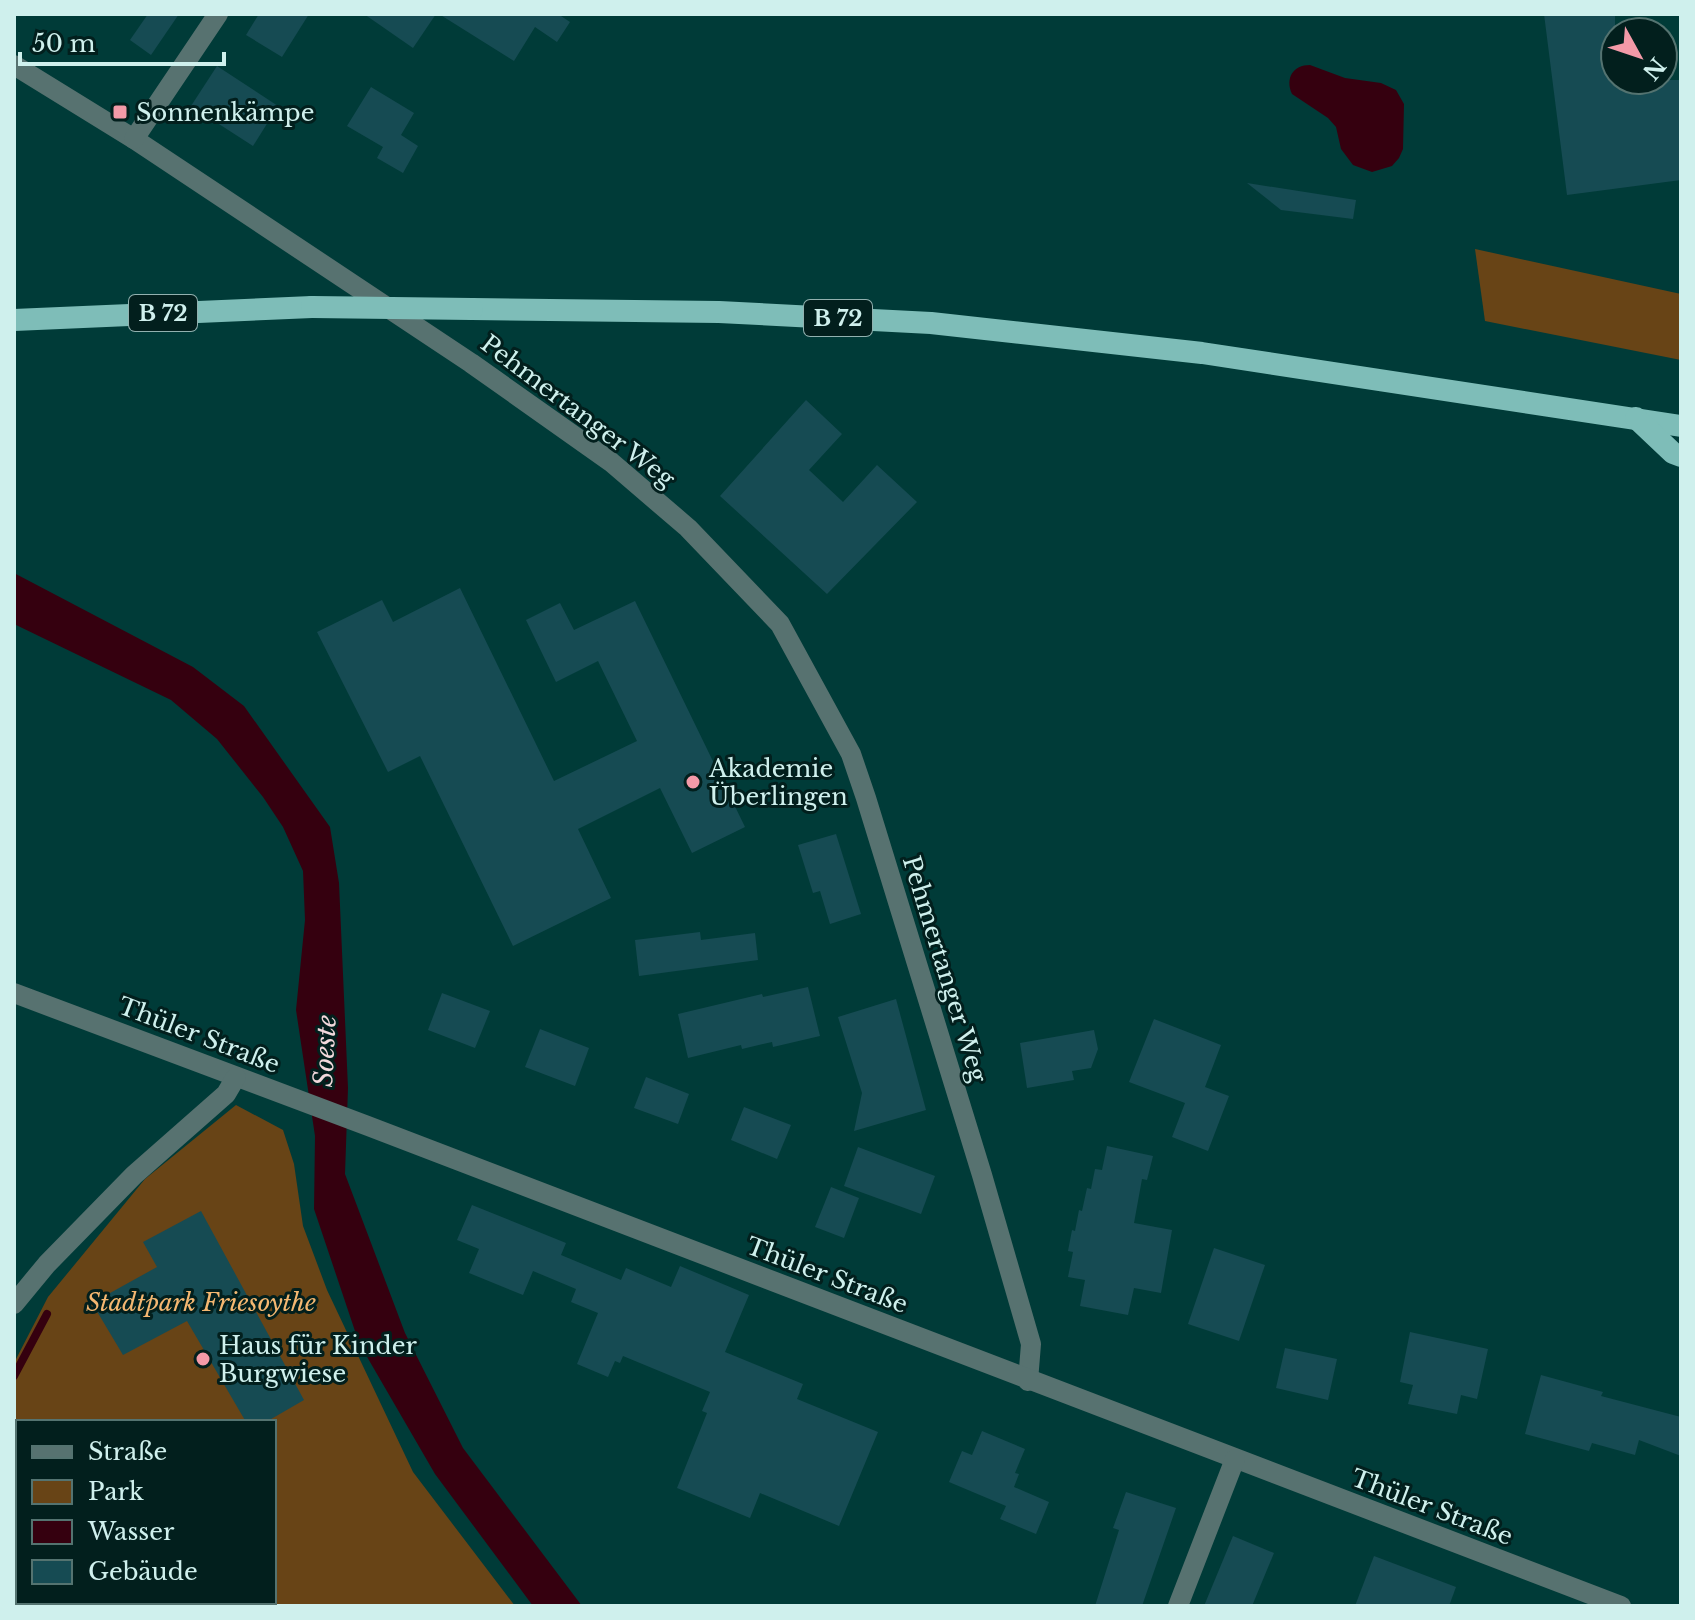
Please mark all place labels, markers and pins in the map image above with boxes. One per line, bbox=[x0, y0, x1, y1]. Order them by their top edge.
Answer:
place label: Sonnenkämpe bbox=[136, 98, 314, 127]
marker: Sonnenkämpe bbox=[111, 103, 129, 121]
place label: Akademie Überlingen bbox=[708, 754, 848, 811]
marker: Akademie Überlingen bbox=[684, 773, 702, 791]
place label: Haus für Kinder Burgwiese bbox=[219, 1331, 417, 1388]
marker: Haus für Kinder Burgwiese bbox=[194, 1350, 212, 1368]

